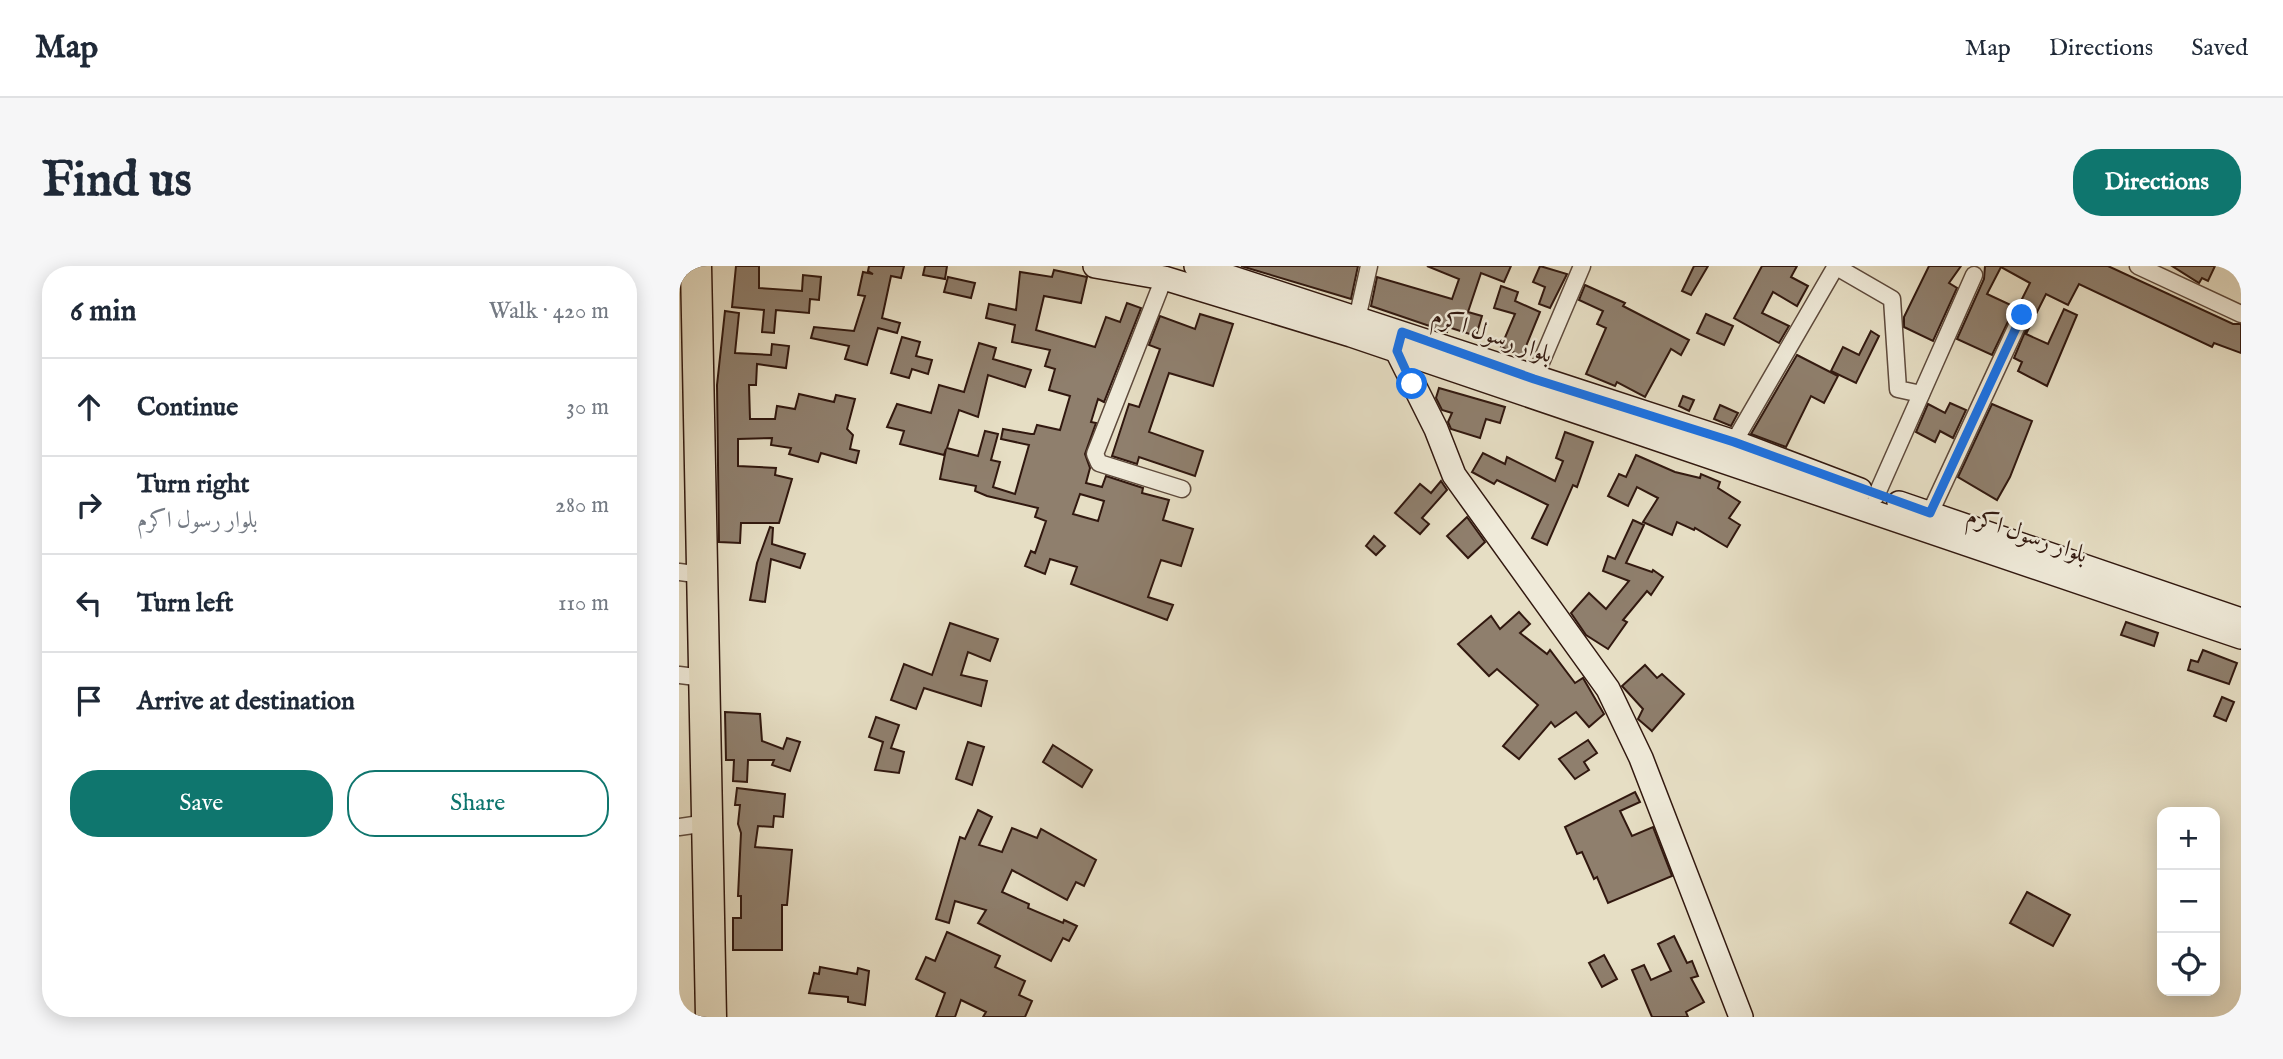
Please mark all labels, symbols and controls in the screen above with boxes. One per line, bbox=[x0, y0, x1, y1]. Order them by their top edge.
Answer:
text: Map bbox=[35, 27, 98, 69]
text: Map bbox=[1965, 33, 2011, 64]
text: Directions bbox=[2049, 33, 2153, 64]
text: Saved bbox=[2191, 33, 2248, 64]
button: Directions bbox=[2073, 149, 2241, 216]
text: Find us bbox=[42, 151, 192, 213]
text: 6 min bbox=[70, 293, 136, 331]
text: Walk · 420 m bbox=[489, 297, 609, 326]
route end bbox=[2006, 299, 2037, 330]
street label: بلوار رسول اکرم bbox=[1426, 301, 1557, 375]
route start bbox=[1396, 368, 1427, 399]
icon: ahead bbox=[70, 388, 108, 426]
text: Continue bbox=[137, 391, 238, 424]
text: 30 m bbox=[566, 393, 609, 422]
text: Turn right bbox=[137, 468, 250, 501]
icon: right bbox=[70, 486, 108, 524]
text: 280 m bbox=[555, 491, 609, 520]
street label: بلوار رسول اکرم bbox=[1961, 501, 2092, 575]
text: بلوار رسول اکرم bbox=[137, 506, 258, 535]
icon: left bbox=[70, 584, 108, 622]
text: Turn left bbox=[137, 587, 234, 620]
text: 110 m bbox=[558, 589, 609, 618]
icon: arrive bbox=[70, 682, 108, 720]
text: Arrive at destination bbox=[137, 685, 355, 718]
button: Save bbox=[70, 770, 333, 837]
button: Share bbox=[347, 770, 609, 837]
map controls bbox=[2157, 807, 2220, 996]
button: + bbox=[2157, 807, 2220, 870]
button: − bbox=[2157, 870, 2220, 933]
button: locate bbox=[2157, 933, 2220, 996]

